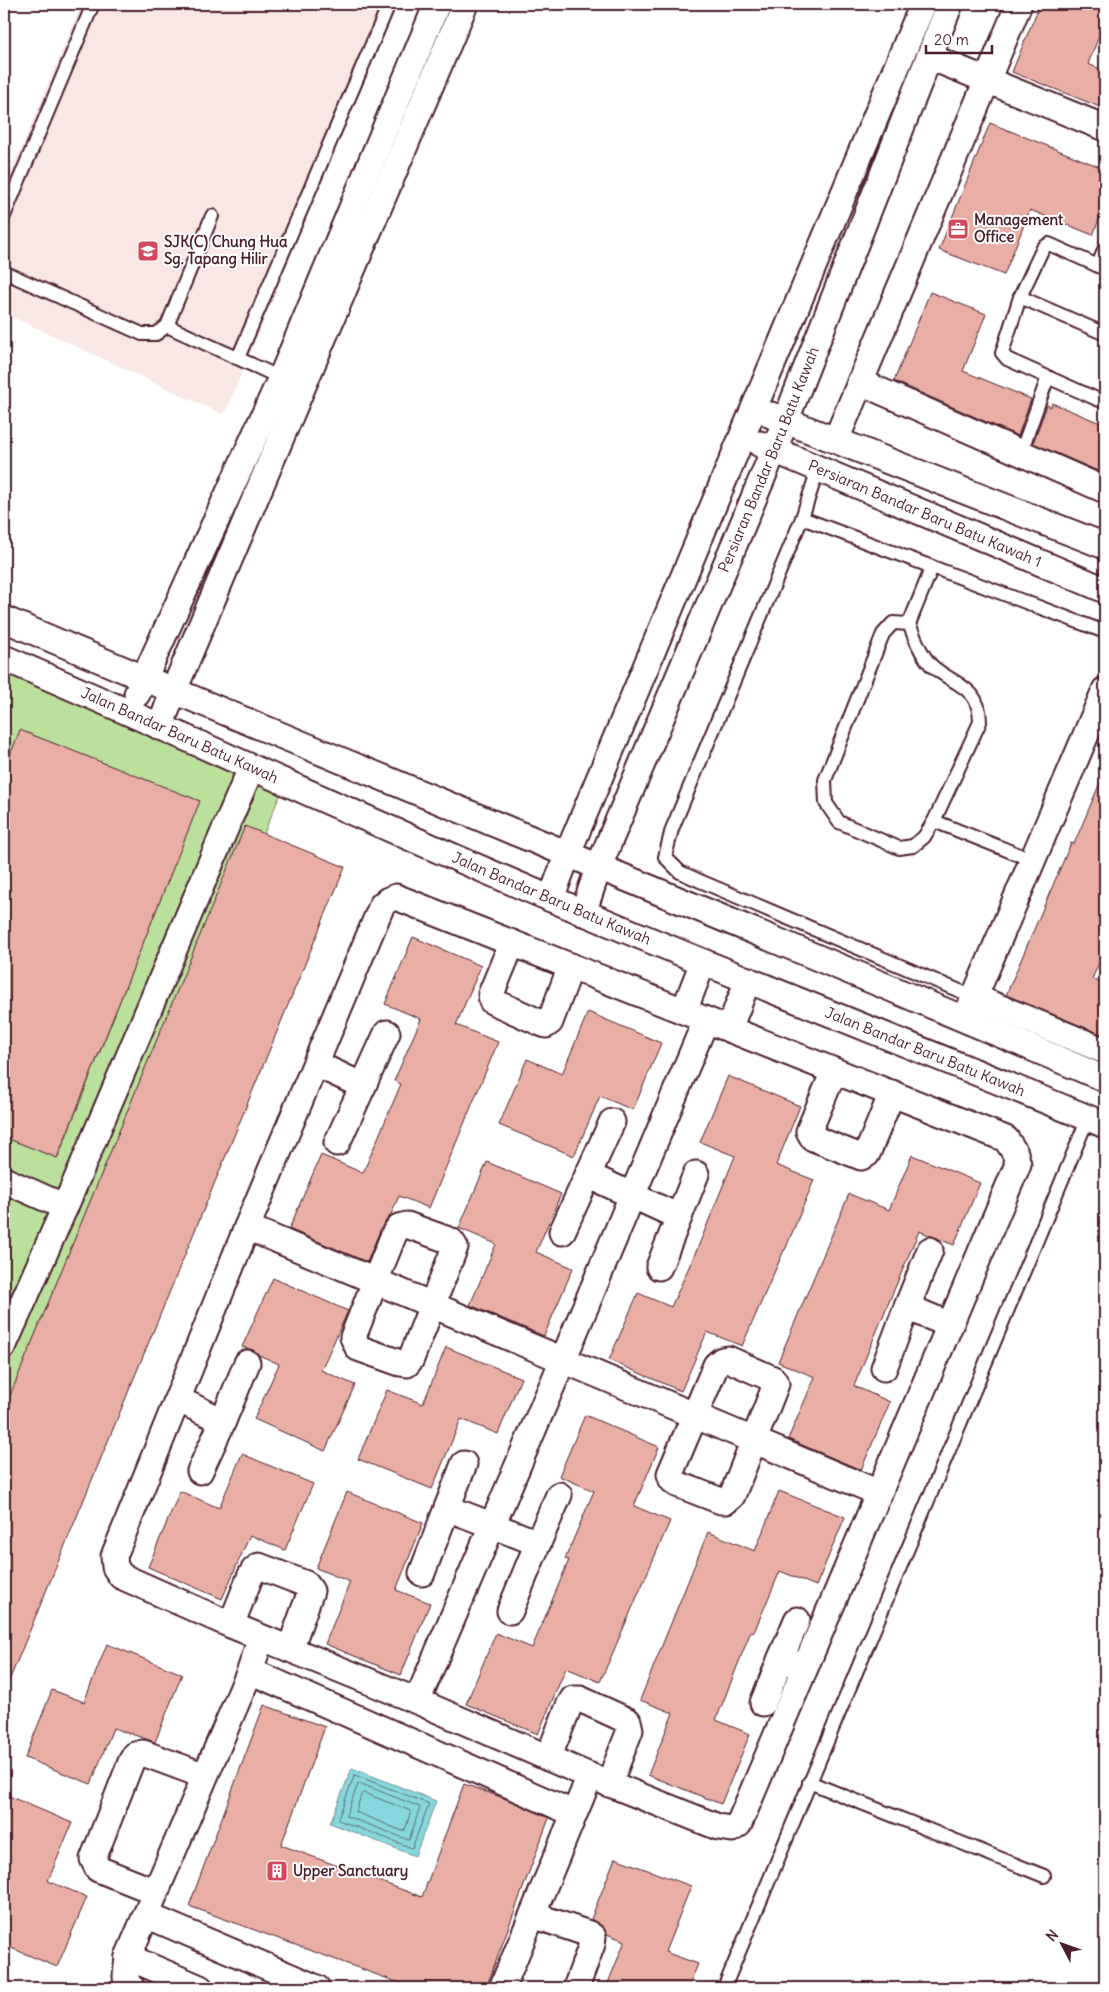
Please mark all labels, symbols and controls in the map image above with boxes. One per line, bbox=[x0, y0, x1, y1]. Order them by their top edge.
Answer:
scale bar bbox=[926, 22, 993, 54]
text: 20 m bbox=[934, 30, 969, 49]
place label: Management Office bbox=[974, 210, 1064, 246]
office icon: Management Office bbox=[946, 217, 970, 241]
place label: SJK(C) Chung Hua Sg. Tapang Hilir bbox=[164, 232, 288, 269]
school or university icon: SJK(C) Chung Hua Sg. Tapang Hilir bbox=[136, 239, 160, 263]
street label: Persiaran Bandar Baru Batu Kawah bbox=[714, 344, 823, 575]
street label: Persiaran Bandar Baru Batu Kawah 1 bbox=[806, 456, 1045, 571]
street label: Jalan Bandar Baru Batu Kawah bbox=[78, 683, 282, 787]
street label: Jalan Bandar Baru Batu Kawah bbox=[449, 847, 654, 949]
street label: Jalan Bandar Baru Batu Kawah bbox=[823, 1003, 1029, 1100]
building icon: Upper Sanctuary bbox=[265, 1859, 289, 1883]
place label: Upper Sanctuary bbox=[293, 1861, 408, 1881]
north arrow bbox=[1036, 1920, 1086, 1970]
text: N bbox=[1042, 1926, 1062, 1945]

